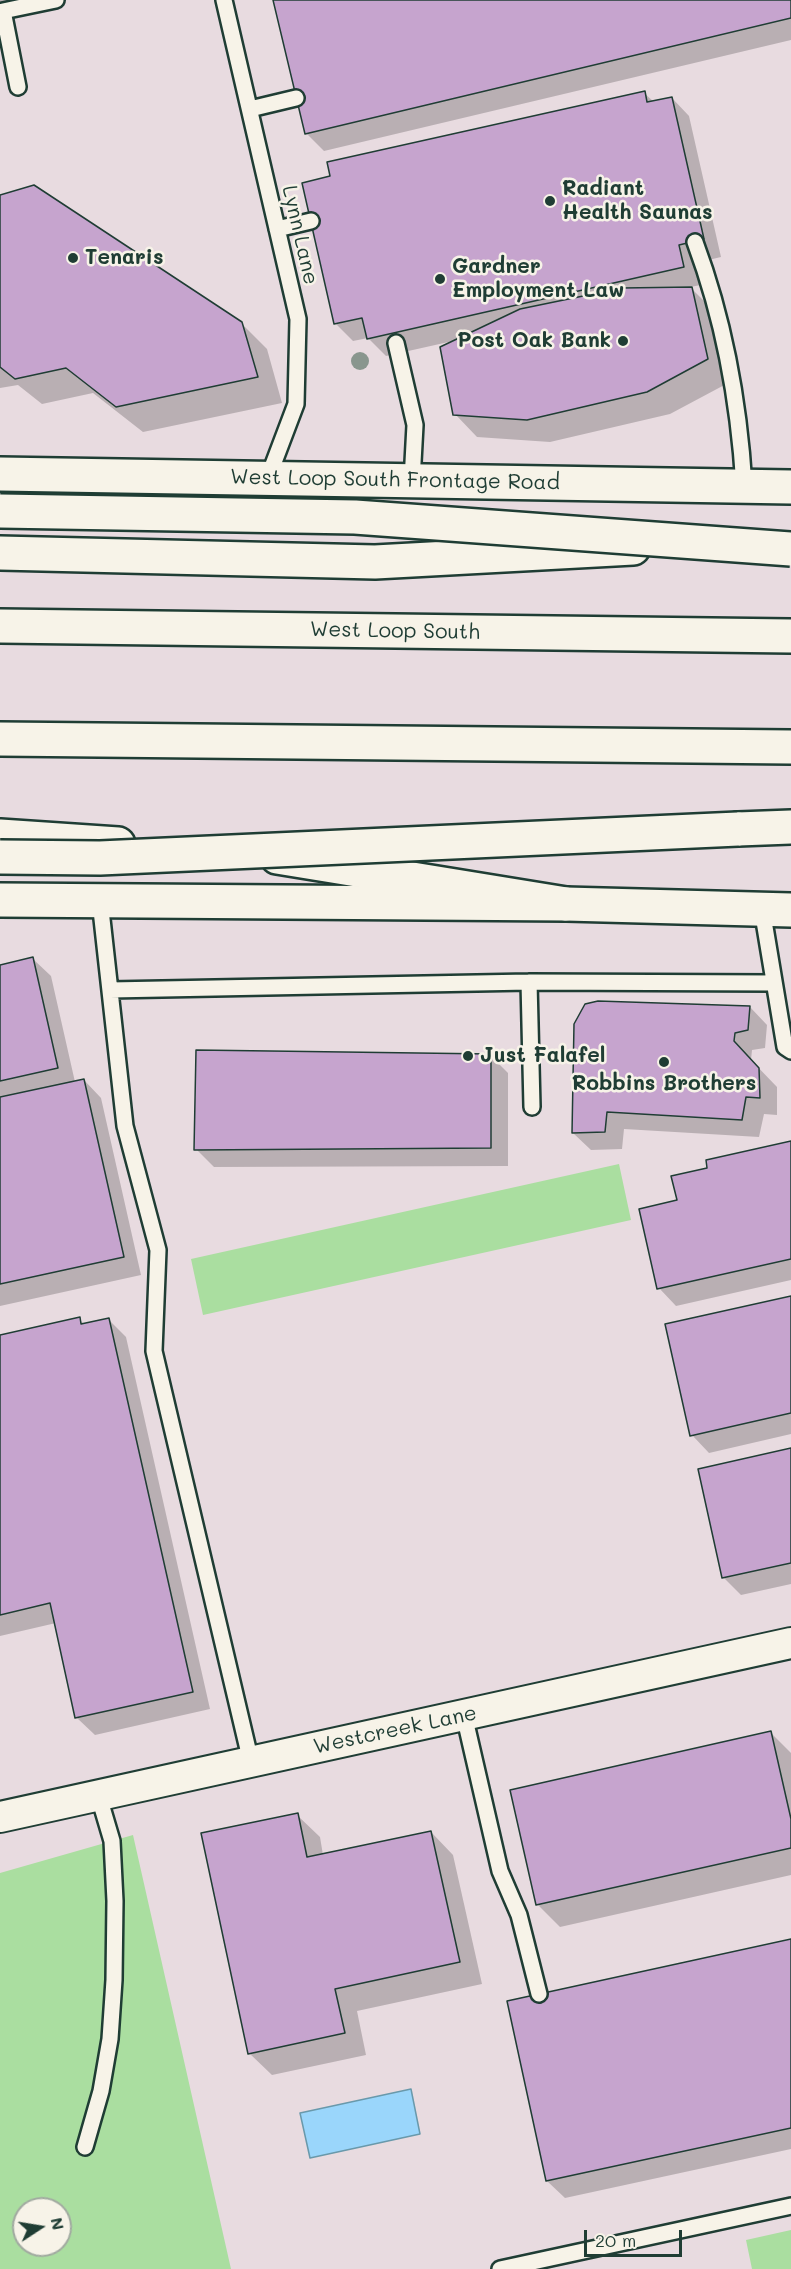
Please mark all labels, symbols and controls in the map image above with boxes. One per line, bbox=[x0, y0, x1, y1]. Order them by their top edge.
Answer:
place label: Radiant Health Saunas bbox=[562, 176, 713, 226]
street label: Lynn Lane bbox=[276, 183, 324, 287]
marker: Radiant Health Saunas bbox=[543, 194, 557, 208]
place label: Tenaris bbox=[85, 245, 163, 271]
marker: Tenaris bbox=[66, 251, 80, 265]
place label: Gardner Employment Law bbox=[452, 254, 625, 304]
marker: Gardner Employment Law bbox=[433, 272, 447, 286]
place label: Post Oak Bank bbox=[457, 328, 611, 354]
marker: Post Oak Bank bbox=[616, 334, 630, 348]
street label: West Loop South Frontage Road bbox=[230, 465, 560, 495]
street label: West Loop South bbox=[310, 617, 480, 645]
place label: Just Falafel bbox=[480, 1043, 605, 1069]
marker: Just Falafel bbox=[461, 1049, 475, 1063]
marker: Robbins Brothers bbox=[657, 1055, 671, 1069]
place label: Robbins Brothers bbox=[572, 1071, 756, 1097]
street label: Westcreek Lane bbox=[311, 1700, 479, 1760]
north arrow bbox=[12, 2197, 72, 2257]
text: N bbox=[47, 2215, 70, 2232]
scale bar bbox=[587, 2218, 684, 2256]
text: 20 m bbox=[595, 2228, 636, 2252]

